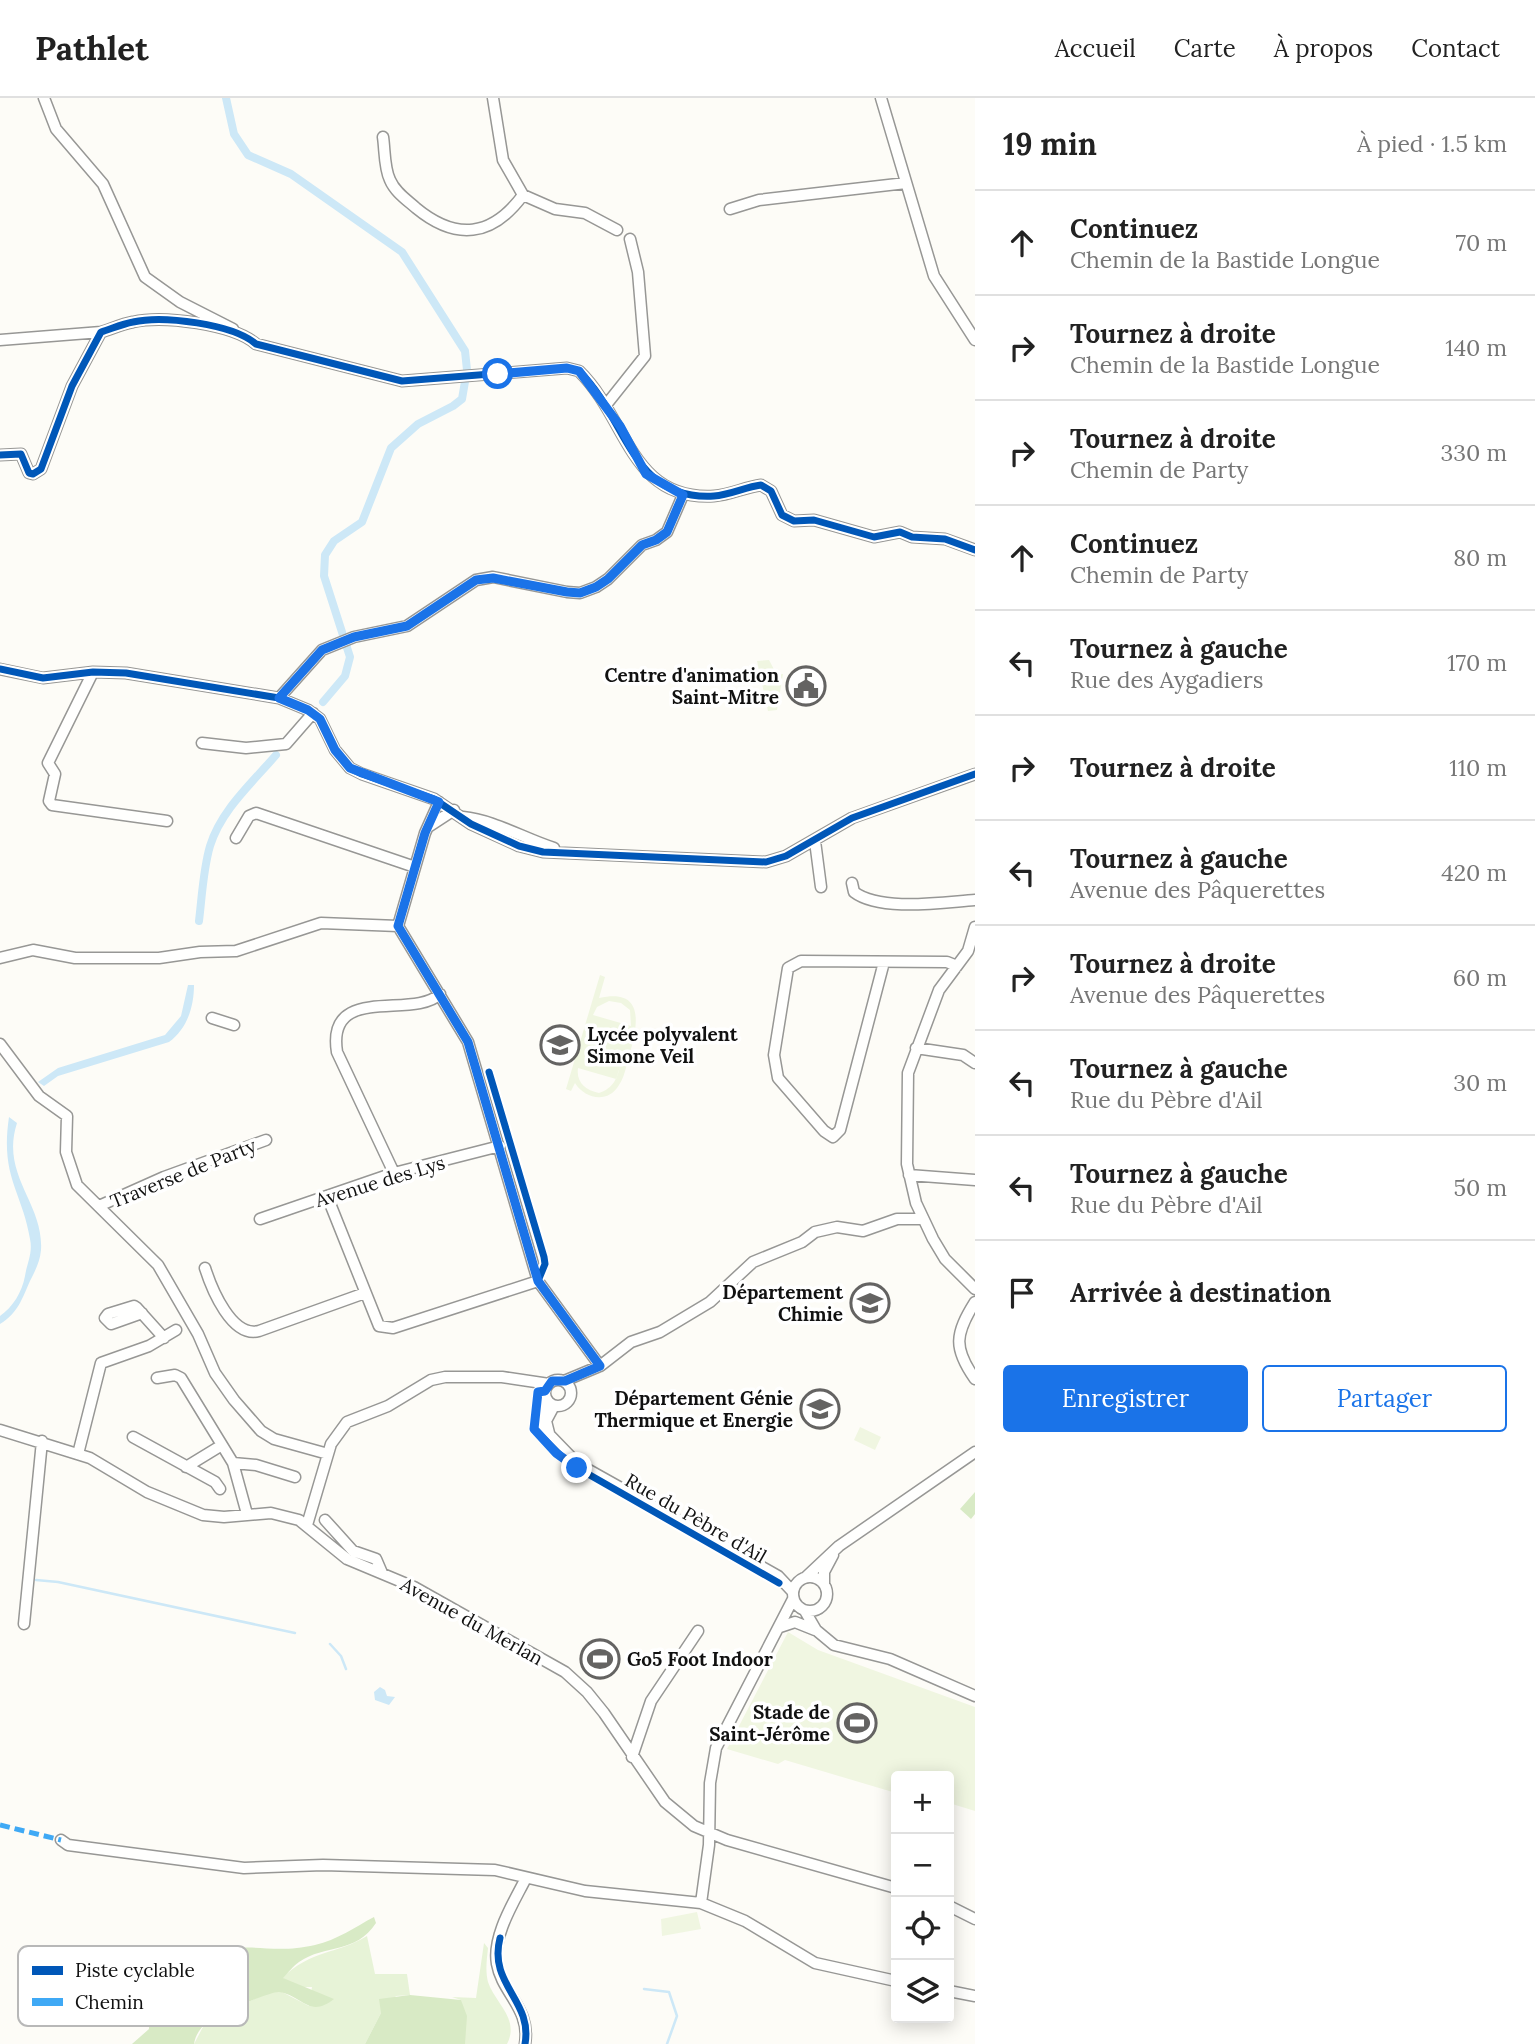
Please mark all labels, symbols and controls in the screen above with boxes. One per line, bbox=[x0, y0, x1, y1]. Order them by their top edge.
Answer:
text: Pathlet bbox=[35, 27, 149, 69]
text: Accueil bbox=[1055, 33, 1136, 64]
text: Carte bbox=[1174, 33, 1236, 64]
text: À propos bbox=[1274, 33, 1373, 64]
text: Contact bbox=[1411, 33, 1500, 64]
text: 19 min bbox=[1003, 125, 1097, 163]
text: À pied · 1.5 km bbox=[1357, 129, 1507, 158]
text: Continuez bbox=[1070, 212, 1198, 245]
icon: ahead bbox=[1003, 224, 1041, 262]
text: 70 m bbox=[1456, 228, 1507, 257]
text: Chemin de la Bastide Longue bbox=[1070, 245, 1380, 274]
text: Tournez à droite bbox=[1070, 317, 1276, 350]
icon: right bbox=[1003, 329, 1041, 367]
text: 140 m bbox=[1445, 333, 1507, 362]
text: Chemin de la Bastide Longue bbox=[1070, 350, 1380, 379]
route start bbox=[482, 358, 513, 389]
text: Tournez à droite bbox=[1070, 422, 1276, 455]
icon: right bbox=[1003, 434, 1041, 472]
text: 330 m bbox=[1440, 438, 1507, 467]
text: Chemin de Party bbox=[1070, 455, 1248, 484]
text: Continuez bbox=[1070, 527, 1198, 560]
icon: ahead bbox=[1003, 539, 1041, 577]
text: 80 m bbox=[1453, 543, 1507, 572]
text: Chemin de Party bbox=[1070, 560, 1248, 589]
text: Tournez à gauche bbox=[1070, 632, 1288, 665]
icon: left bbox=[1003, 644, 1041, 682]
text: 170 m bbox=[1447, 648, 1507, 677]
place label: Centre d'animation Saint-Mitre bbox=[604, 663, 779, 709]
public building icon: Centre d'animation Saint-Mitre bbox=[785, 665, 827, 707]
text: Rue des Aygadiers bbox=[1070, 665, 1263, 694]
icon: right bbox=[1003, 749, 1041, 787]
text: Tournez à droite bbox=[1070, 751, 1276, 784]
text: 110 m bbox=[1449, 753, 1507, 782]
text: Tournez à gauche bbox=[1070, 842, 1288, 875]
icon: left bbox=[1003, 854, 1041, 892]
text: 420 m bbox=[1441, 858, 1507, 887]
text: Avenue des Pâquerettes bbox=[1070, 875, 1325, 904]
text: Tournez à droite bbox=[1070, 947, 1276, 980]
icon: right bbox=[1003, 959, 1041, 997]
text: 60 m bbox=[1453, 963, 1507, 992]
text: Avenue des Pâquerettes bbox=[1070, 980, 1325, 1009]
place label: Lycée polyvalent Simone Veil bbox=[587, 1022, 739, 1068]
school or university icon: Lycée polyvalent Simone Veil bbox=[539, 1024, 581, 1066]
text: Tournez à gauche bbox=[1070, 1052, 1288, 1085]
icon: left bbox=[1003, 1064, 1041, 1102]
text: 30 m bbox=[1453, 1068, 1507, 1097]
text: Rue du Pèbre d'Ail bbox=[1070, 1085, 1263, 1114]
street label: Traverse de Party bbox=[107, 1133, 259, 1213]
street label: Avenue des Lys bbox=[311, 1150, 448, 1212]
text: Tournez à gauche bbox=[1070, 1157, 1288, 1190]
icon: left bbox=[1003, 1169, 1041, 1207]
text: 50 m bbox=[1454, 1173, 1507, 1202]
text: Rue du Pèbre d'Ail bbox=[1070, 1190, 1263, 1219]
icon: arrive bbox=[1003, 1274, 1041, 1312]
text: Arrivée à destination bbox=[1070, 1276, 1331, 1309]
place label: Département Chimie bbox=[722, 1280, 844, 1326]
school or university icon: Département Chimie bbox=[849, 1282, 891, 1324]
button: Enregistrer bbox=[1003, 1365, 1248, 1432]
button: Partager bbox=[1262, 1365, 1507, 1432]
place label: Département Génie Thermique et Energie bbox=[594, 1386, 793, 1432]
school or university icon: Département Génie Thermique et Energie bbox=[799, 1388, 841, 1430]
route end bbox=[561, 1452, 592, 1483]
street label: Rue du Pèbre d'Ail bbox=[621, 1468, 771, 1568]
street label: Avenue du Merlan bbox=[396, 1571, 548, 1670]
sports icon: Go5 Foot Indoor bbox=[579, 1638, 621, 1680]
place label: Go5 Foot Indoor bbox=[627, 1647, 773, 1671]
place label: Stade de Saint-Jérôme bbox=[709, 1700, 830, 1746]
sports icon: Stade de Saint-Jérôme bbox=[836, 1702, 878, 1744]
map controls bbox=[891, 1771, 954, 2023]
button: + bbox=[891, 1771, 954, 1834]
button: − bbox=[891, 1834, 954, 1897]
button: locate bbox=[891, 1897, 954, 1960]
legend bbox=[18, 1946, 248, 2026]
text: Piste cyclable bbox=[75, 1958, 195, 1982]
button: layers bbox=[891, 1960, 954, 2023]
text: Chemin bbox=[75, 1990, 144, 2014]

